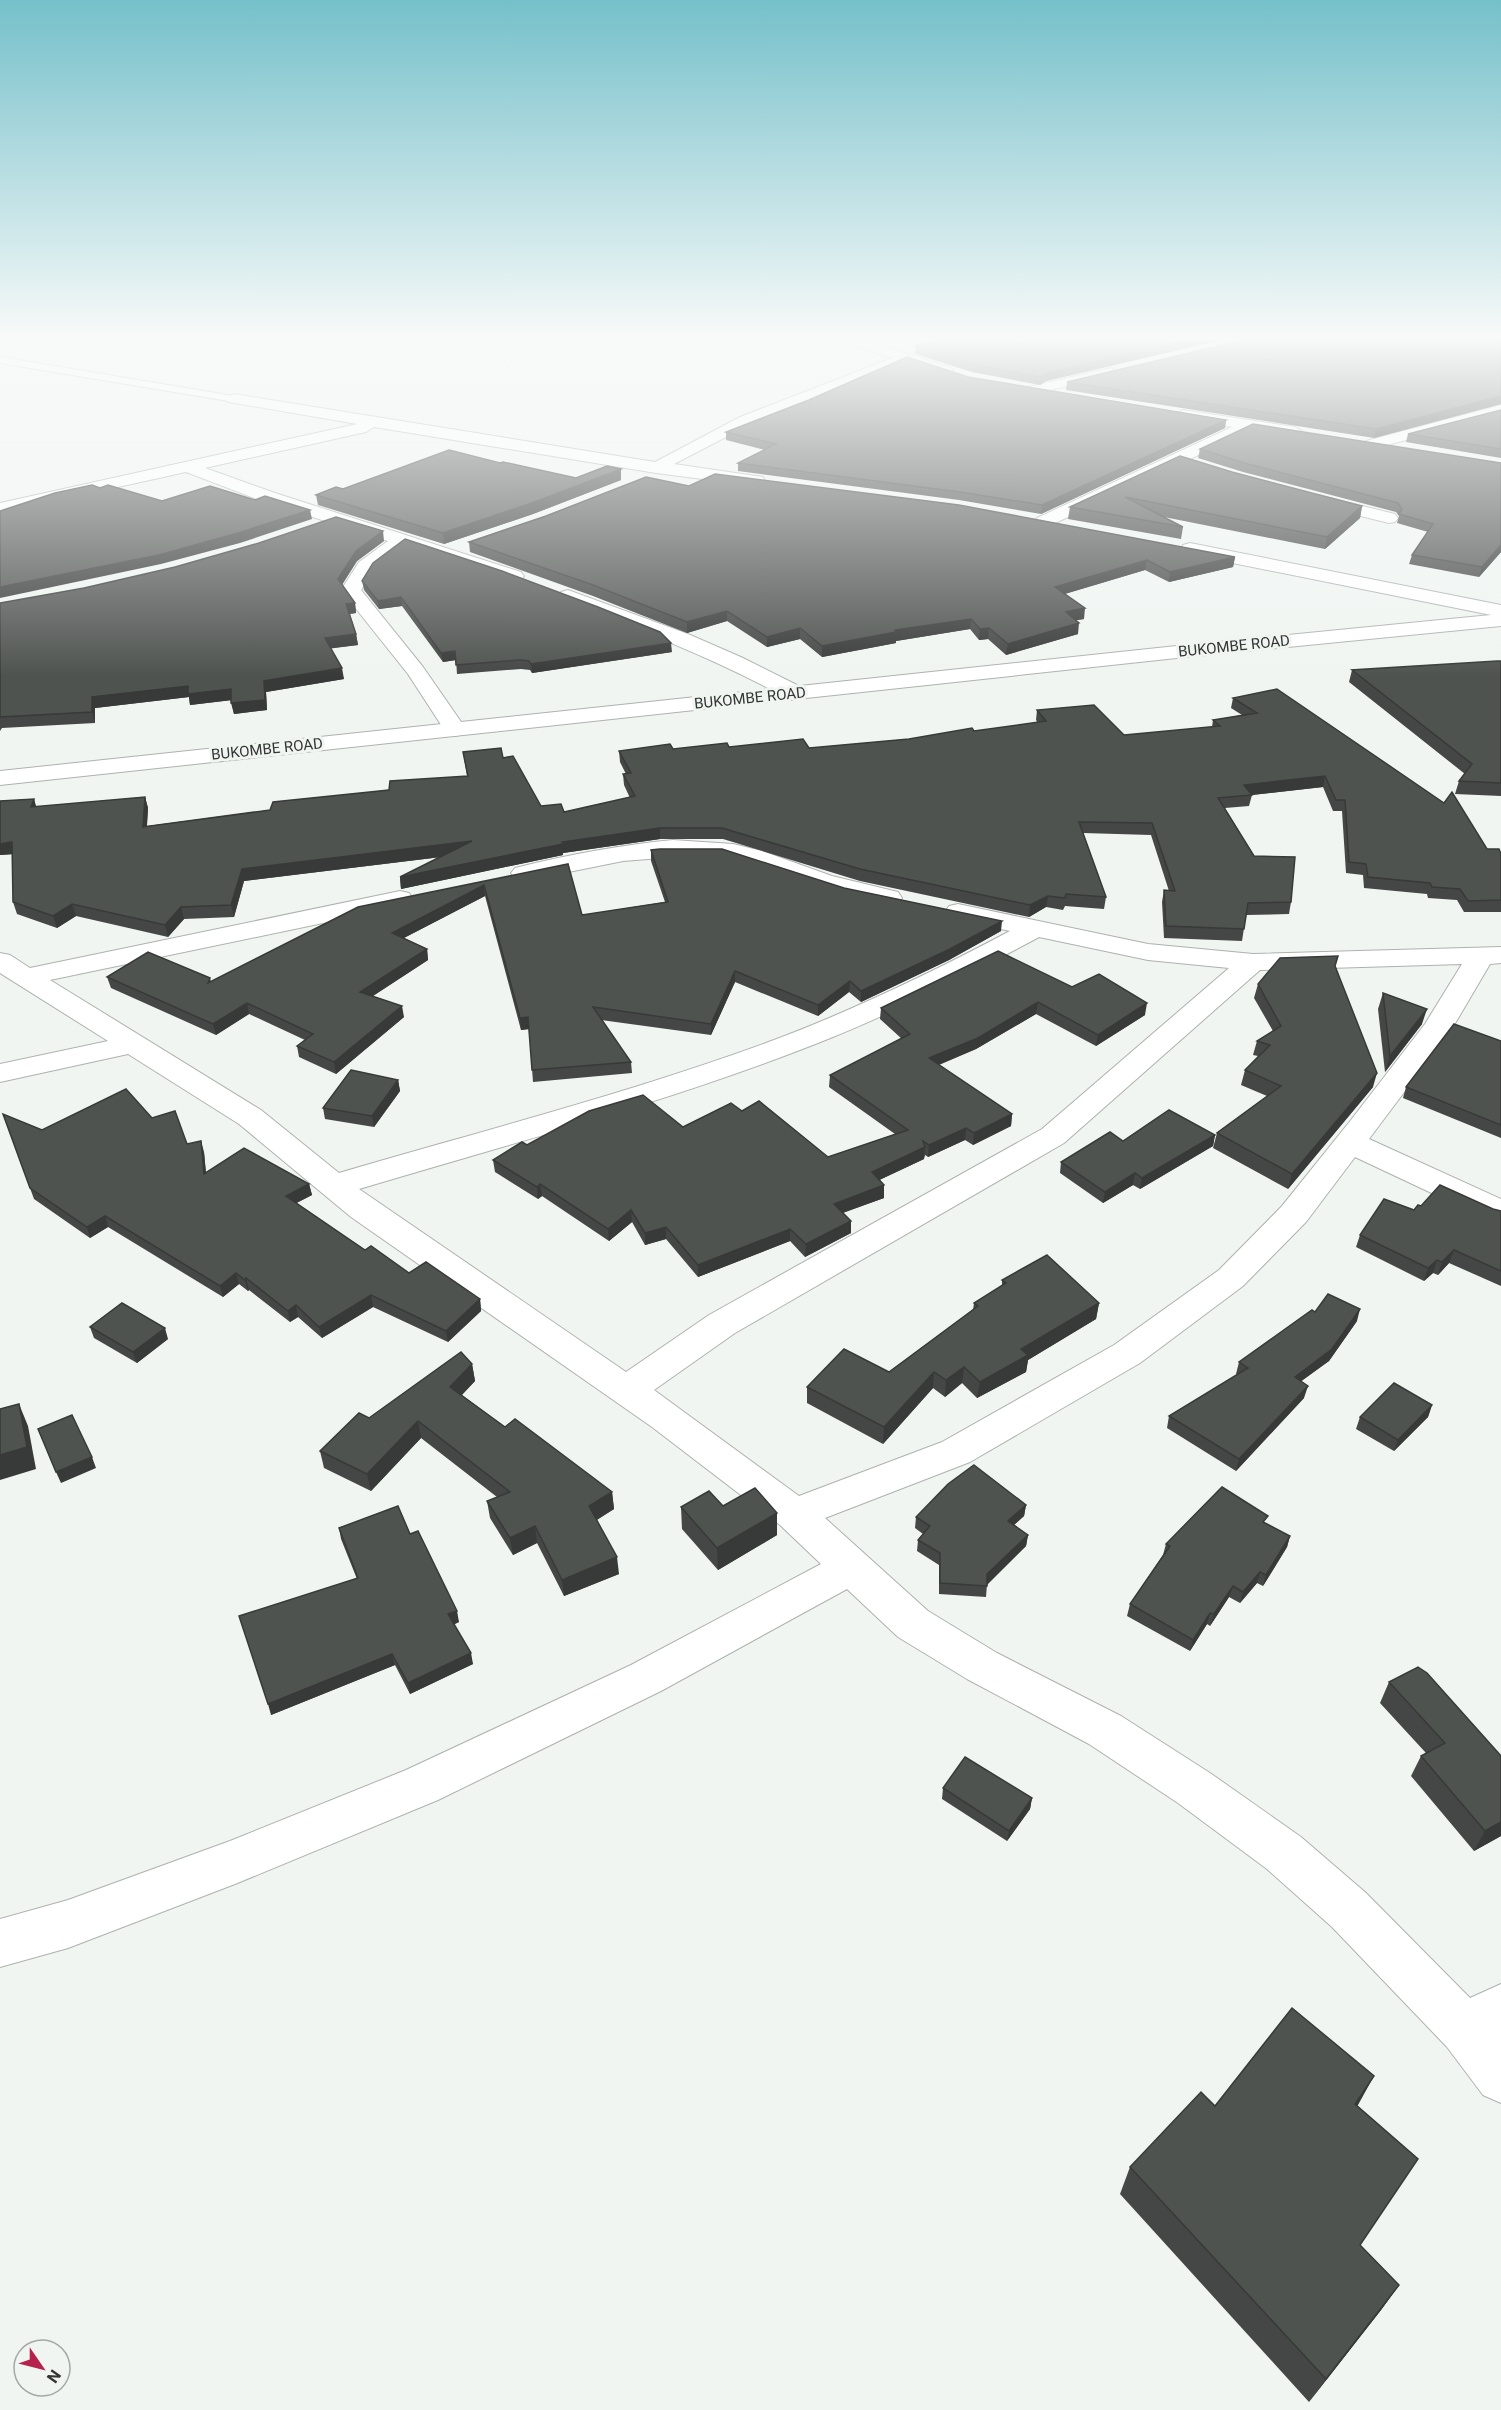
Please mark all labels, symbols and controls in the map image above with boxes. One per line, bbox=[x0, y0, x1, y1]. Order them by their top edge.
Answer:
street label: BUKOMBE ROAD bbox=[1177, 631, 1291, 661]
street label: BUKOMBE ROAD bbox=[693, 683, 807, 713]
street label: BUKOMBE ROAD bbox=[210, 734, 324, 764]
north arrow bbox=[12, 2338, 72, 2398]
text: N bbox=[43, 2366, 65, 2386]

